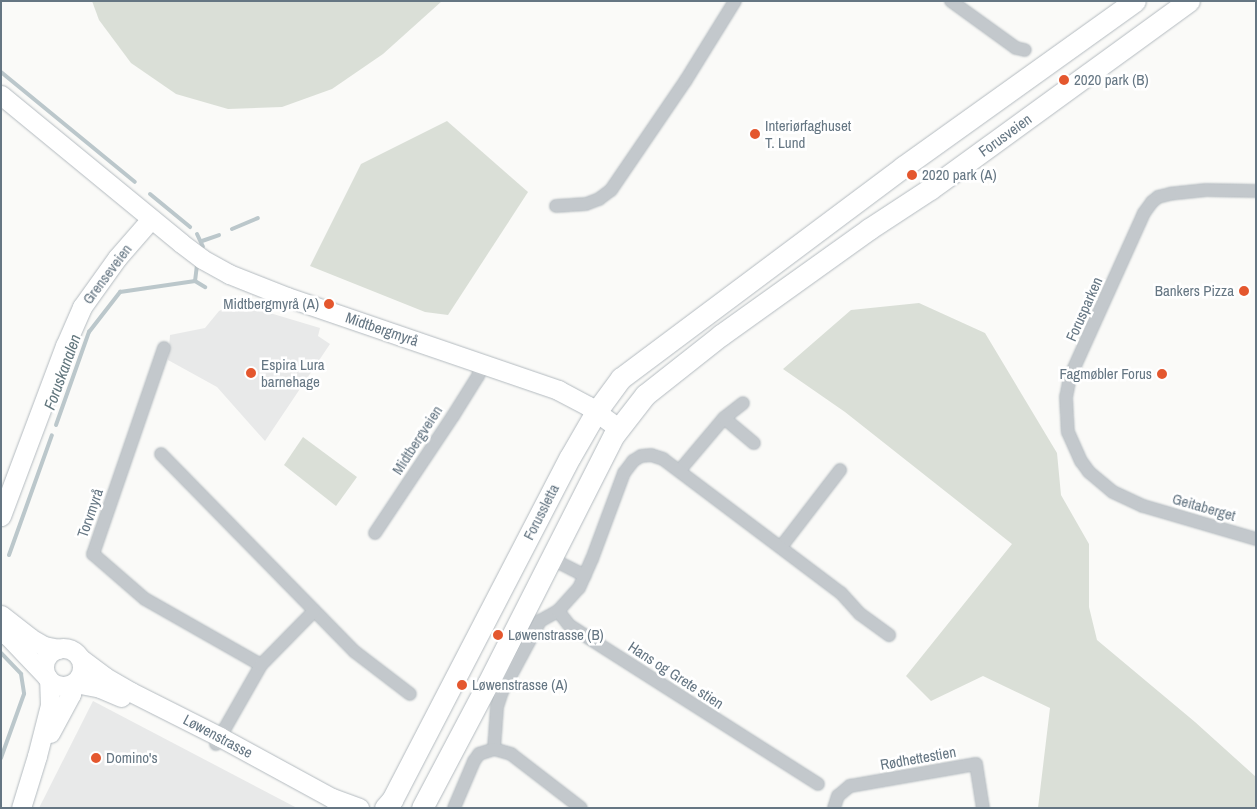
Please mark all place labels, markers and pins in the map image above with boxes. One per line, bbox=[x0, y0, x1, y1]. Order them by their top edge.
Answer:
place label: 2020 park (B) bbox=[1074, 71, 1149, 89]
marker: 2020 park (B) bbox=[1058, 74, 1070, 86]
place label: Interiørfaghuset T. Lund bbox=[765, 116, 851, 151]
marker: Interiørfaghuset T. Lund bbox=[749, 128, 761, 140]
place label: 2020 park (A) bbox=[922, 166, 997, 184]
marker: 2020 park (A) bbox=[906, 169, 918, 181]
place label: Bankers Pizza bbox=[1155, 282, 1234, 300]
marker: Bankers Pizza bbox=[1238, 285, 1250, 297]
place label: Midtbergmyrå (A) bbox=[223, 295, 319, 313]
marker: Midtbergmyrå (A) bbox=[323, 298, 335, 310]
place label: Espira Lura barnehage bbox=[261, 355, 325, 390]
place label: Fagmøbler Forus bbox=[1060, 365, 1152, 383]
marker: Espira Lura barnehage bbox=[245, 367, 257, 379]
marker: Fagmøbler Forus bbox=[1156, 368, 1168, 380]
place label: Løwenstrasse (B) bbox=[508, 626, 604, 644]
marker: Løwenstrasse (B) bbox=[492, 629, 504, 641]
place label: Løwenstrasse (A) bbox=[472, 676, 568, 694]
marker: Løwenstrasse (A) bbox=[456, 679, 468, 691]
place label: Domino's bbox=[106, 749, 158, 767]
marker: Domino's bbox=[90, 752, 102, 764]

